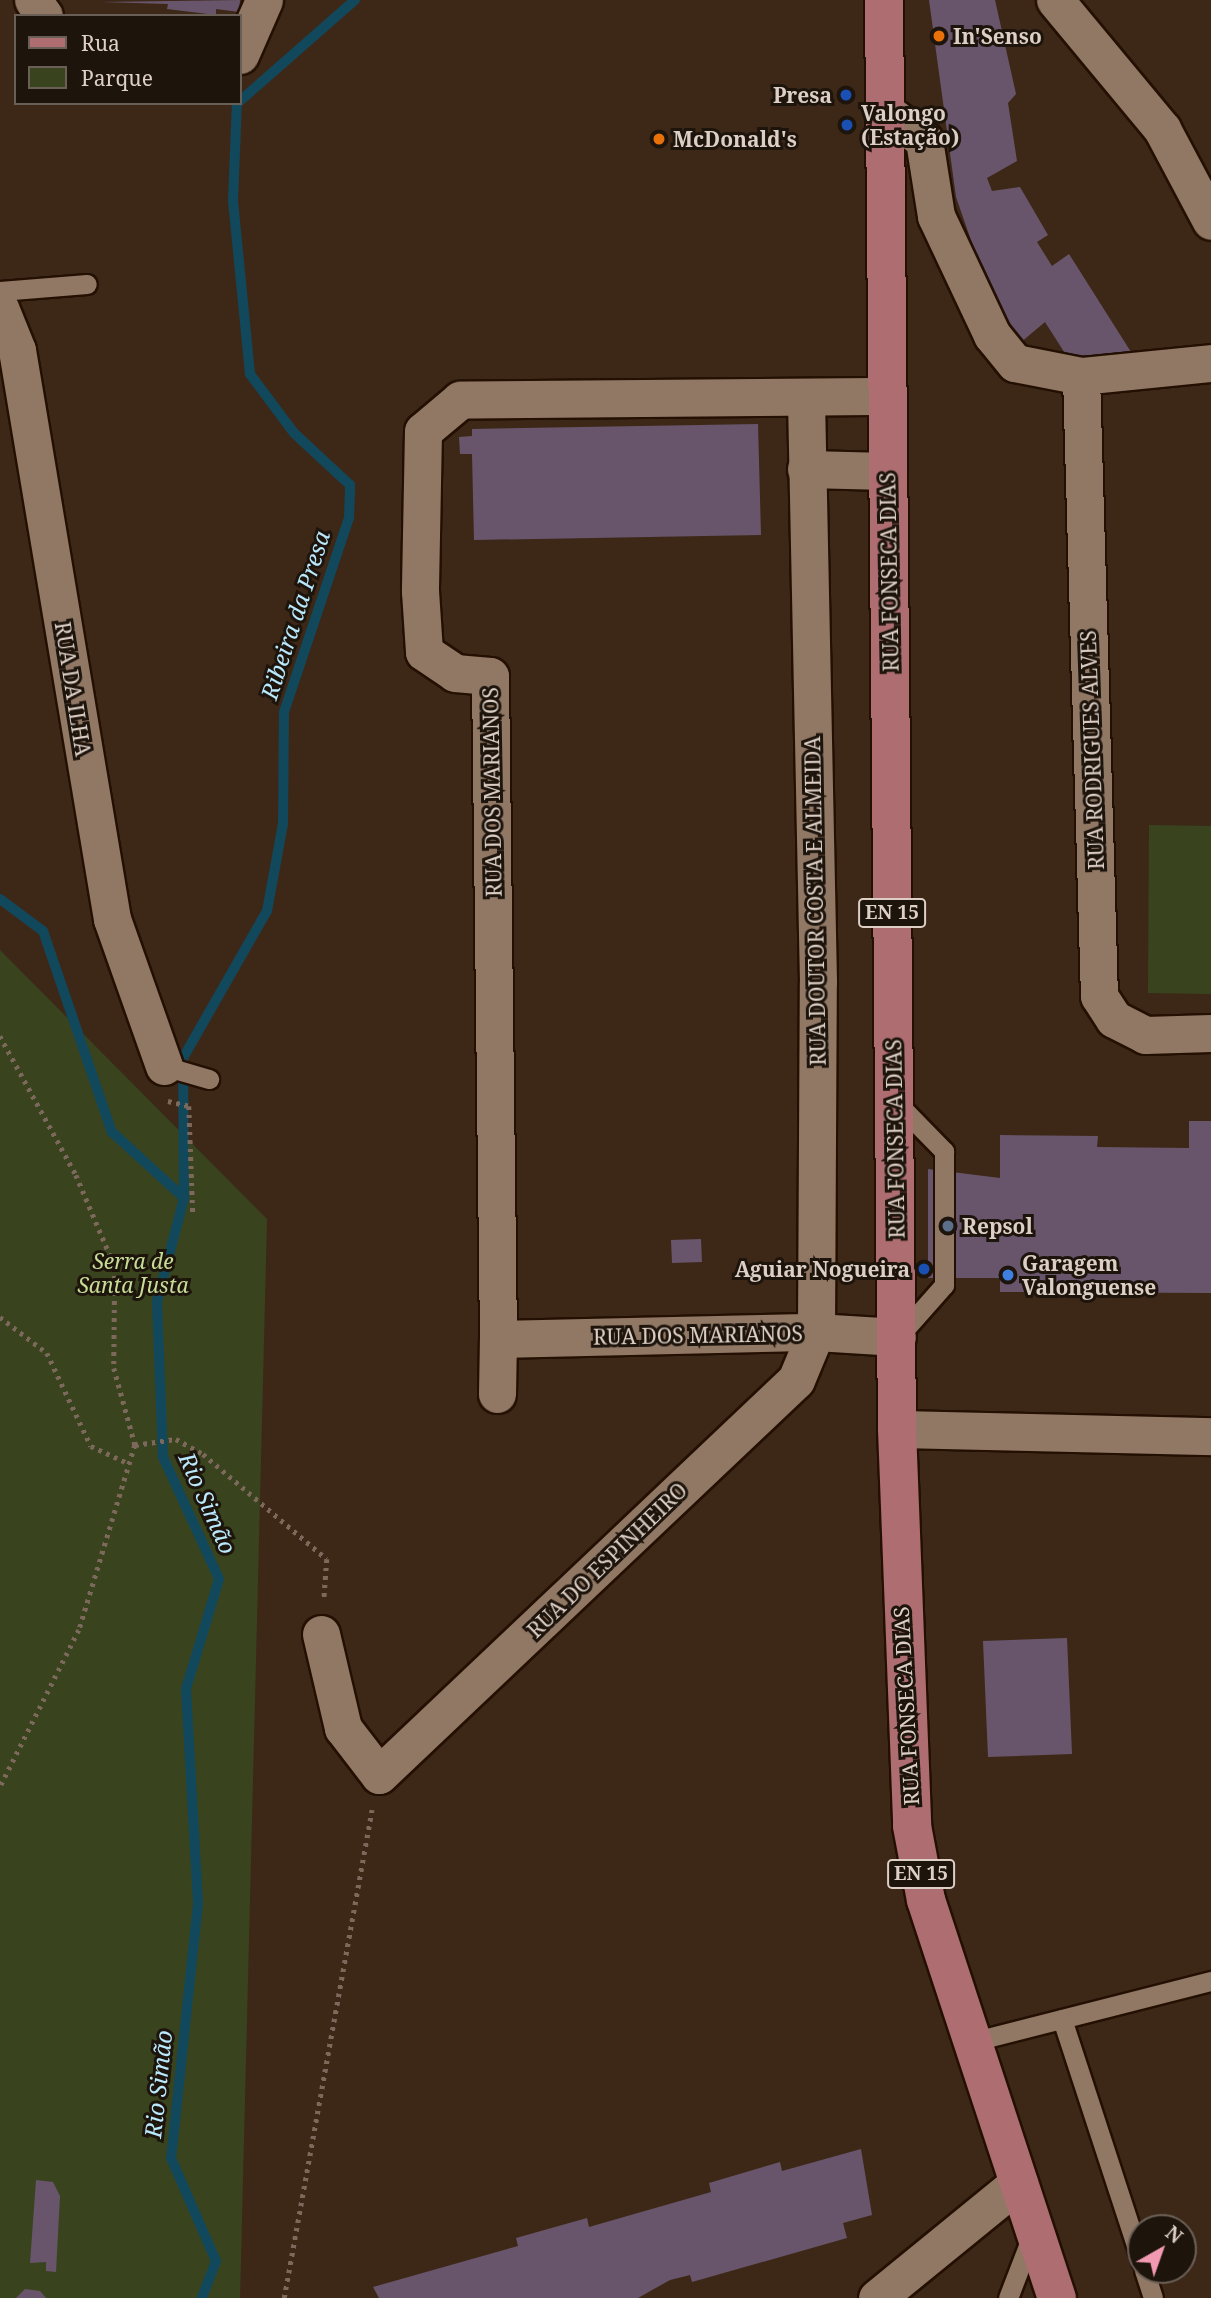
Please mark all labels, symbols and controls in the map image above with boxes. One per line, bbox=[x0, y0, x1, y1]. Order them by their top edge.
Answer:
legend bbox=[14, 14, 242, 105]
place label: In'Senso bbox=[953, 23, 1042, 49]
marker: In'Senso bbox=[931, 28, 947, 44]
text: Rua bbox=[81, 29, 120, 57]
text: Parque bbox=[81, 64, 153, 92]
place label: Presa bbox=[773, 82, 832, 108]
marker: Presa bbox=[838, 87, 854, 103]
place label: Valongo (Estação) bbox=[861, 100, 959, 150]
marker: Valongo (Estação) bbox=[839, 117, 855, 133]
place label: McDonald's bbox=[673, 126, 797, 152]
marker: McDonald's bbox=[651, 131, 667, 147]
street label: RUA FONSECA DIAS bbox=[875, 472, 903, 672]
water label: Ribeira da Presa bbox=[255, 527, 335, 703]
street label: RUA DA ILHA bbox=[50, 620, 96, 758]
street label: RUA RODRIGUES ALVES bbox=[1075, 630, 1109, 870]
street label: RUA DOS MARIANOS bbox=[478, 687, 506, 897]
street label: RUA DOUTOR COSTA E ALMEIDA bbox=[800, 736, 830, 1066]
road number: EN 15 bbox=[857, 897, 927, 928]
street label: RUA FONSECA DIAS bbox=[881, 1039, 909, 1239]
place label: Repsol bbox=[962, 1213, 1033, 1239]
marker: Repsol bbox=[940, 1218, 956, 1234]
park label: Serra de Santa Justa bbox=[77, 1248, 189, 1298]
place label: Garagem Valonguense bbox=[1022, 1250, 1156, 1300]
place label: Aguiar Nogueira bbox=[735, 1256, 910, 1282]
marker: Aguiar Nogueira bbox=[916, 1261, 932, 1277]
marker: Garagem Valonguense bbox=[1000, 1267, 1016, 1283]
street label: RUA DOS MARIANOS bbox=[593, 1321, 803, 1349]
water label: Rio Simão bbox=[173, 1448, 243, 1558]
street label: RUA DO ESPINHEIRO bbox=[522, 1477, 692, 1643]
street label: RUA FONSECA DIAS bbox=[888, 1606, 924, 1806]
road number: EN 15 bbox=[886, 1858, 956, 1890]
water label: Rio Simão bbox=[139, 2029, 177, 2139]
north arrow bbox=[1127, 2214, 1197, 2284]
text: N bbox=[1160, 2220, 1188, 2249]

